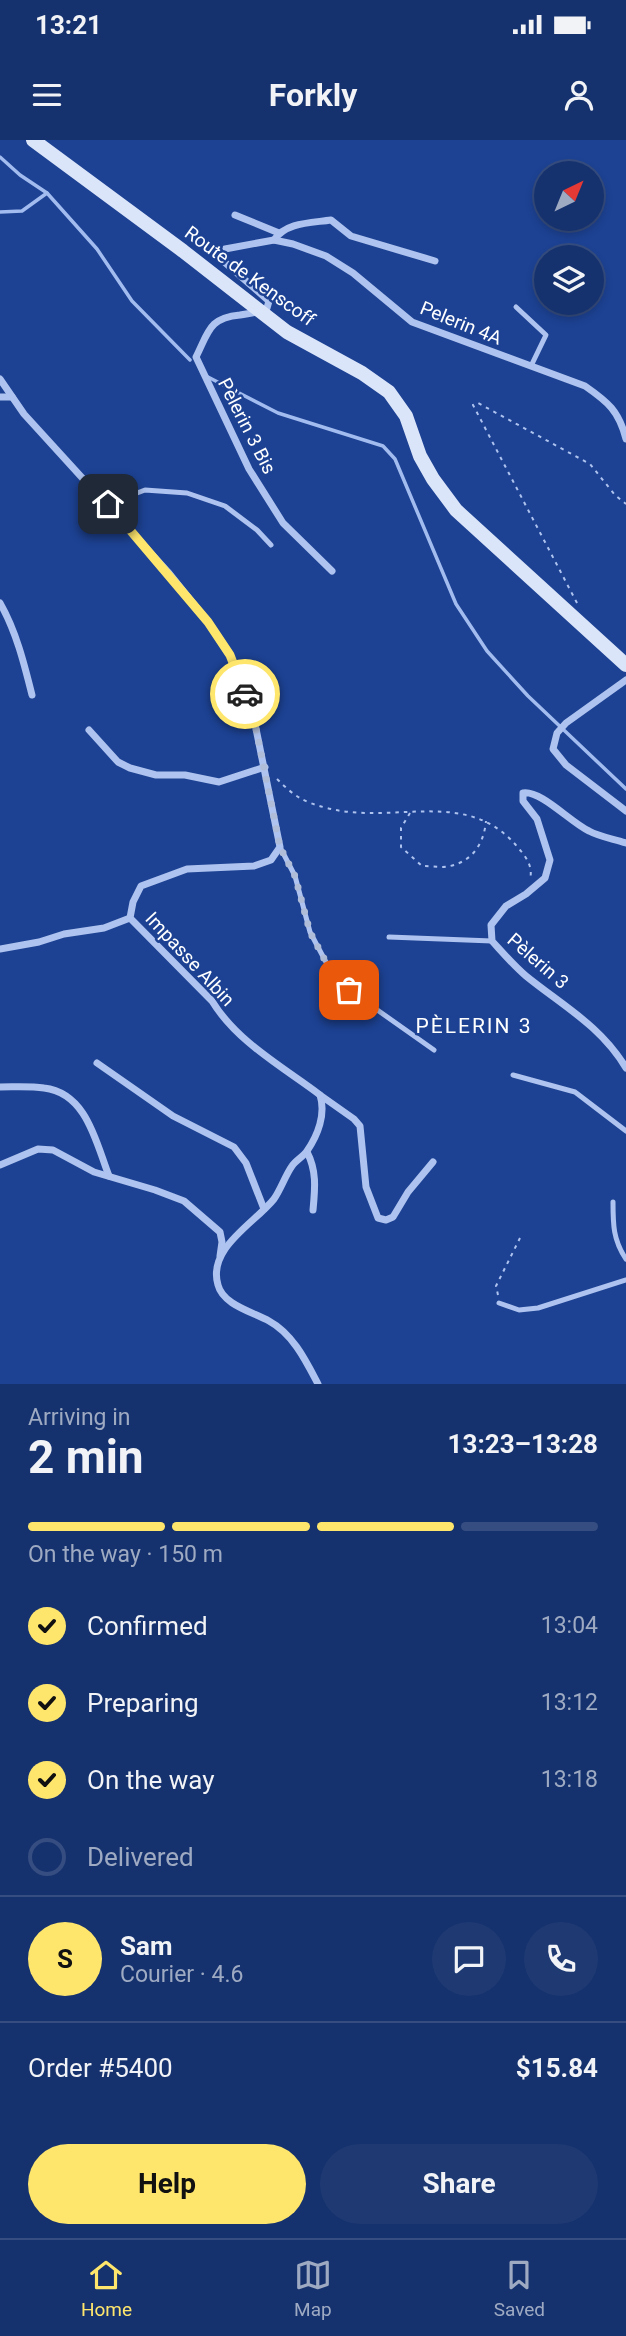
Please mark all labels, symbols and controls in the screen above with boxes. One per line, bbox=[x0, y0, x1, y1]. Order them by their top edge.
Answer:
text: 13:21 bbox=[35, 10, 102, 40]
icon: menu bbox=[28, 76, 66, 114]
text: Forkly bbox=[269, 76, 357, 114]
icon: person bbox=[560, 76, 598, 114]
north arrow bbox=[534, 161, 604, 231]
map controls bbox=[534, 161, 604, 315]
street label: Route de Kenscoff bbox=[180, 221, 320, 331]
button: layers bbox=[534, 245, 604, 315]
street label: Pelerin 4A bbox=[417, 296, 506, 350]
street label: Pèlerin 3 Bis bbox=[213, 374, 281, 478]
pin bbox=[78, 474, 138, 534]
icon: home bbox=[89, 485, 127, 523]
courier bbox=[210, 659, 280, 729]
icon: car bbox=[226, 675, 264, 713]
street label: Impasse Albin bbox=[141, 907, 239, 1011]
street label: Pèlerin 3 bbox=[503, 928, 573, 994]
pin bbox=[319, 960, 379, 1020]
icon: bag bbox=[330, 971, 368, 1009]
district label: PÈLERIN 3 bbox=[415, 1014, 533, 1038]
text: Arriving in bbox=[28, 1404, 131, 1431]
text: 13:23–13:28 bbox=[448, 1429, 598, 1459]
text: 2 min bbox=[28, 1430, 144, 1484]
text: On the way · 150 m bbox=[28, 1541, 223, 1568]
icon: check bbox=[28, 1607, 66, 1645]
text: Confirmed bbox=[87, 1611, 208, 1641]
text: 13:04 bbox=[541, 1612, 598, 1639]
icon: check bbox=[28, 1684, 66, 1722]
text: Preparing bbox=[87, 1688, 199, 1718]
text: 13:12 bbox=[541, 1689, 598, 1716]
icon: check bbox=[28, 1761, 66, 1799]
text: On the way bbox=[87, 1765, 215, 1795]
text: 13:18 bbox=[541, 1766, 598, 1793]
text: Delivered bbox=[87, 1842, 194, 1872]
button: chat bbox=[432, 1922, 506, 1996]
button: phone bbox=[524, 1922, 598, 1996]
text: Sam bbox=[120, 1931, 172, 1961]
text: S bbox=[57, 1944, 73, 1974]
text: Courier · 4.6 bbox=[120, 1961, 243, 1988]
text: Order #5400 bbox=[28, 2053, 173, 2083]
text: $15.84 bbox=[516, 2053, 598, 2083]
button: Help bbox=[28, 2144, 306, 2224]
button: Share bbox=[320, 2144, 598, 2224]
tab: Home bbox=[81, 2256, 132, 2321]
tab: Map bbox=[294, 2256, 332, 2321]
tab: Saved bbox=[494, 2256, 545, 2321]

